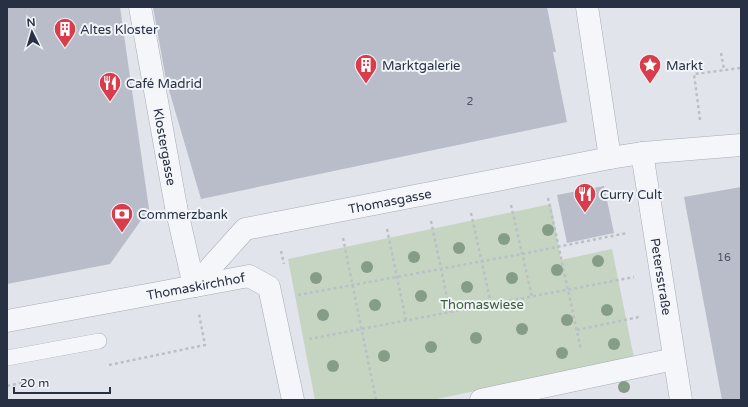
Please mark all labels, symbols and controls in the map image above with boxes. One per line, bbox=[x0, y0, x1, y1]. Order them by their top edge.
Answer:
north arrow bbox=[12, 12, 52, 52]
text: N bbox=[26, 16, 36, 29]
building icon: Altes Kloster bbox=[52, 16, 78, 49]
place label: Altes Kloster bbox=[80, 22, 158, 38]
building icon: Marktgalerie bbox=[353, 52, 379, 85]
place icon: Markt bbox=[637, 52, 663, 85]
place label: Marktgalerie bbox=[382, 58, 460, 74]
place label: Markt bbox=[666, 58, 703, 74]
restaurant icon: Café Madrid bbox=[97, 70, 123, 103]
place label: Café Madrid bbox=[126, 76, 202, 92]
house number: 2 bbox=[467, 95, 474, 108]
street label: Klostergasse bbox=[149, 107, 179, 187]
restaurant icon: Curry Cult bbox=[572, 181, 598, 214]
street label: Thomasgasse bbox=[347, 186, 433, 218]
place label: Curry Cult bbox=[600, 187, 662, 203]
bank icon: Commerzbank bbox=[109, 201, 135, 234]
place label: Commerzbank bbox=[138, 207, 228, 223]
street label: Petersstraße bbox=[647, 237, 675, 316]
house number: 16 bbox=[717, 251, 731, 264]
street label: Thomaskirchhof bbox=[145, 270, 247, 304]
park label: Thomaswiese bbox=[440, 297, 524, 313]
scale bar bbox=[14, 369, 110, 395]
text: 20 m bbox=[20, 376, 49, 390]

